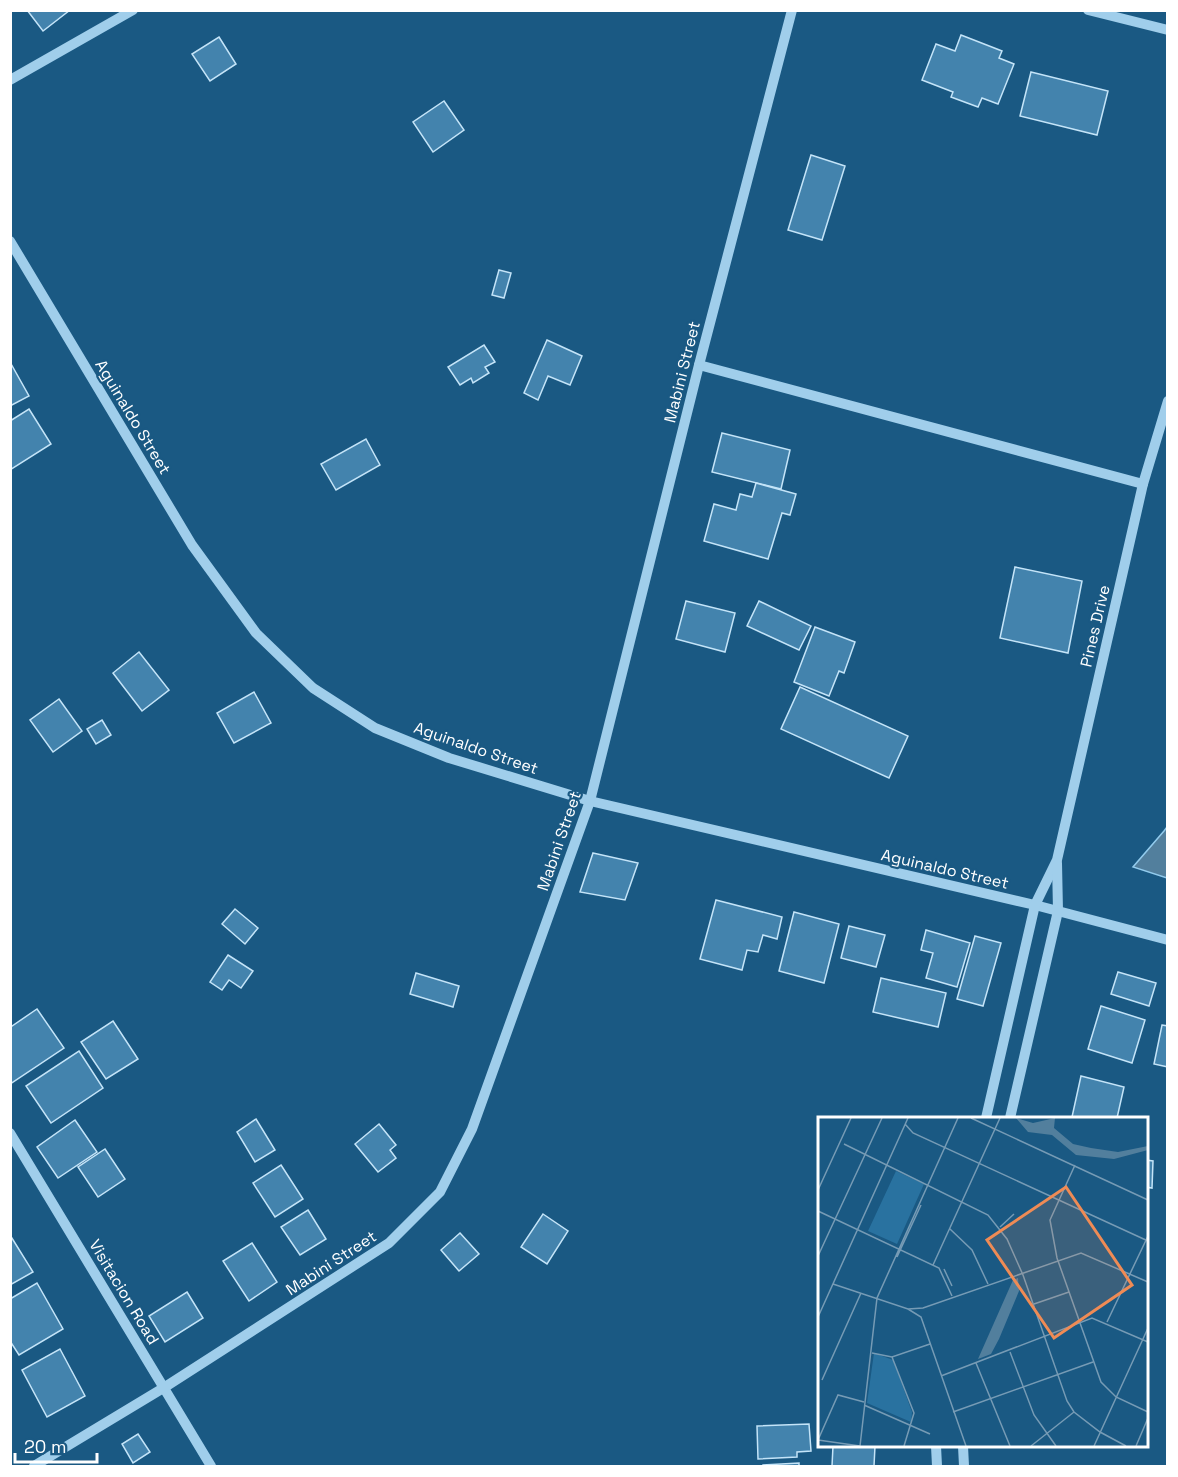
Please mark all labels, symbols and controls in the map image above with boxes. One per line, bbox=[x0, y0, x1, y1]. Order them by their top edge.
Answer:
street label: Mabini Street bbox=[659, 319, 705, 425]
street label: Aguinaldo Street bbox=[90, 356, 176, 478]
street label: Pines Drive bbox=[1075, 583, 1115, 669]
street label: Aguinaldo Street bbox=[411, 717, 541, 779]
street label: Mabini Street bbox=[532, 788, 586, 894]
street label: Aguinaldo Street bbox=[879, 844, 1011, 894]
inset map bbox=[818, 1117, 1148, 1447]
street label: Mabini Street bbox=[282, 1226, 380, 1300]
street label: Visitacion Road bbox=[84, 1236, 164, 1348]
scale bar bbox=[15, 1426, 98, 1464]
text: 20 m bbox=[24, 1435, 67, 1458]

